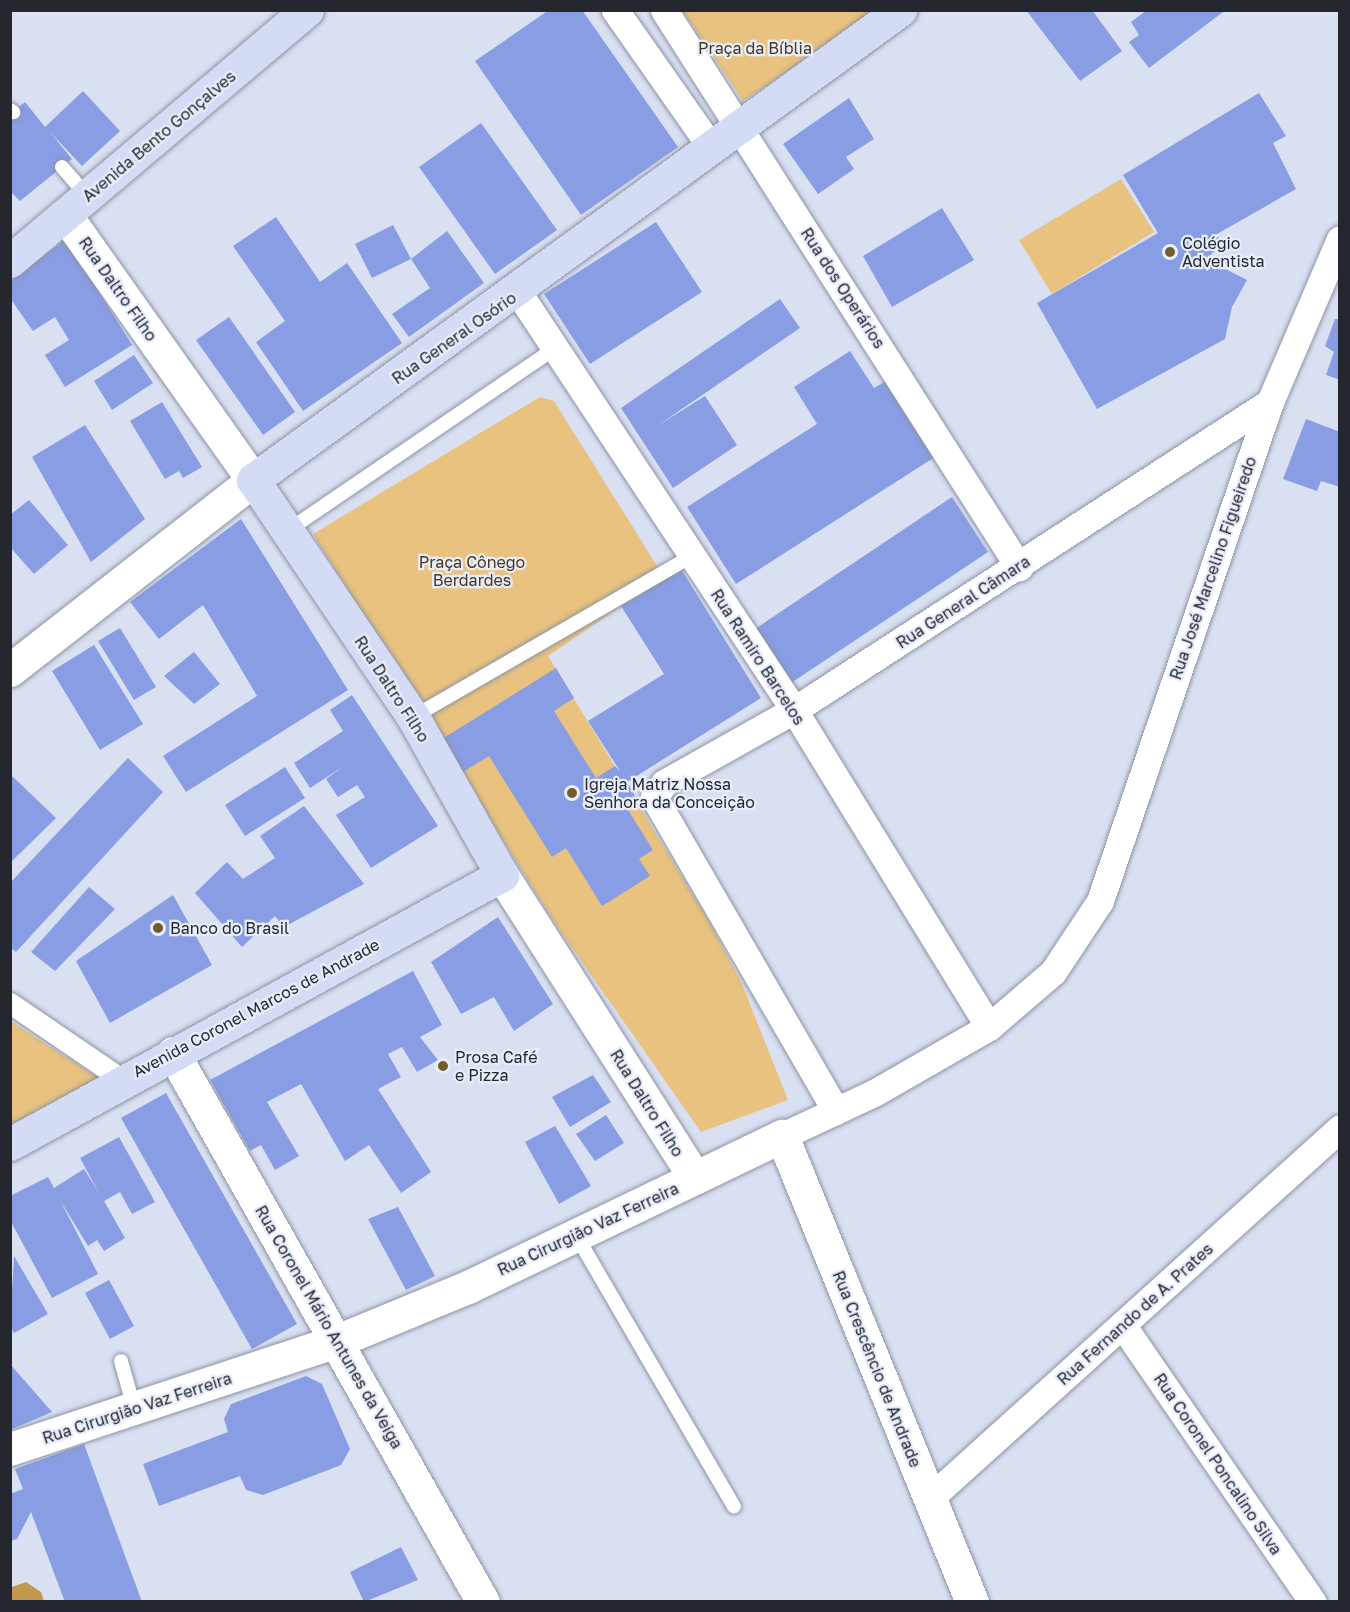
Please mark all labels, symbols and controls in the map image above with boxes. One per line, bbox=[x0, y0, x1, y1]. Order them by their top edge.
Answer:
park label: Praça da Bíblia bbox=[698, 38, 812, 58]
street label: Avenida Bento Gonçalves bbox=[79, 66, 239, 206]
street label: Rua dos Operários bbox=[797, 224, 889, 352]
street label: Rua Daltro Filho bbox=[75, 233, 161, 345]
place label: Colégio Adventista bbox=[1182, 233, 1265, 271]
marker: Colégio Adventista bbox=[1163, 245, 1177, 259]
street label: Rua General Osório bbox=[388, 288, 520, 388]
street label: Rua José Marcelino Figueiredo bbox=[1166, 454, 1260, 682]
park label: Praça Cônego Berdardes bbox=[419, 552, 525, 590]
street label: Rua General Câmara bbox=[893, 552, 1033, 652]
street label: Rua Ramiro Barcelos bbox=[707, 585, 809, 729]
street label: Rua Daltro Filho bbox=[351, 632, 433, 746]
place label: Igreja Matriz Nossa Senhora da Conceição bbox=[584, 774, 755, 812]
marker: Igreja Matriz Nossa Senhora da Conceição bbox=[565, 786, 579, 800]
place label: Banco do Brasil bbox=[170, 918, 289, 938]
marker: Banco do Brasil bbox=[151, 921, 165, 935]
street label: Avenida Coronel Marcos de Andrade bbox=[129, 935, 383, 1081]
street label: Rua Daltro Filho bbox=[606, 1046, 688, 1160]
place label: Prosa Café e Pizza bbox=[455, 1047, 538, 1085]
marker: Prosa Café e Pizza bbox=[436, 1059, 450, 1073]
street label: Rua Cirurgião Vaz Ferreira bbox=[494, 1178, 682, 1280]
street label: Rua Coronel Mário Antunes da Veiga bbox=[251, 1202, 407, 1452]
street label: Rua Fernando de A. Prates bbox=[1053, 1239, 1217, 1389]
street label: Rua Crescêncio de Andrade bbox=[829, 1268, 925, 1470]
street label: Rua Cirurgião Vaz Ferreira bbox=[40, 1368, 234, 1448]
street label: Rua Coronel Poncalino Silva bbox=[1150, 1370, 1286, 1558]

